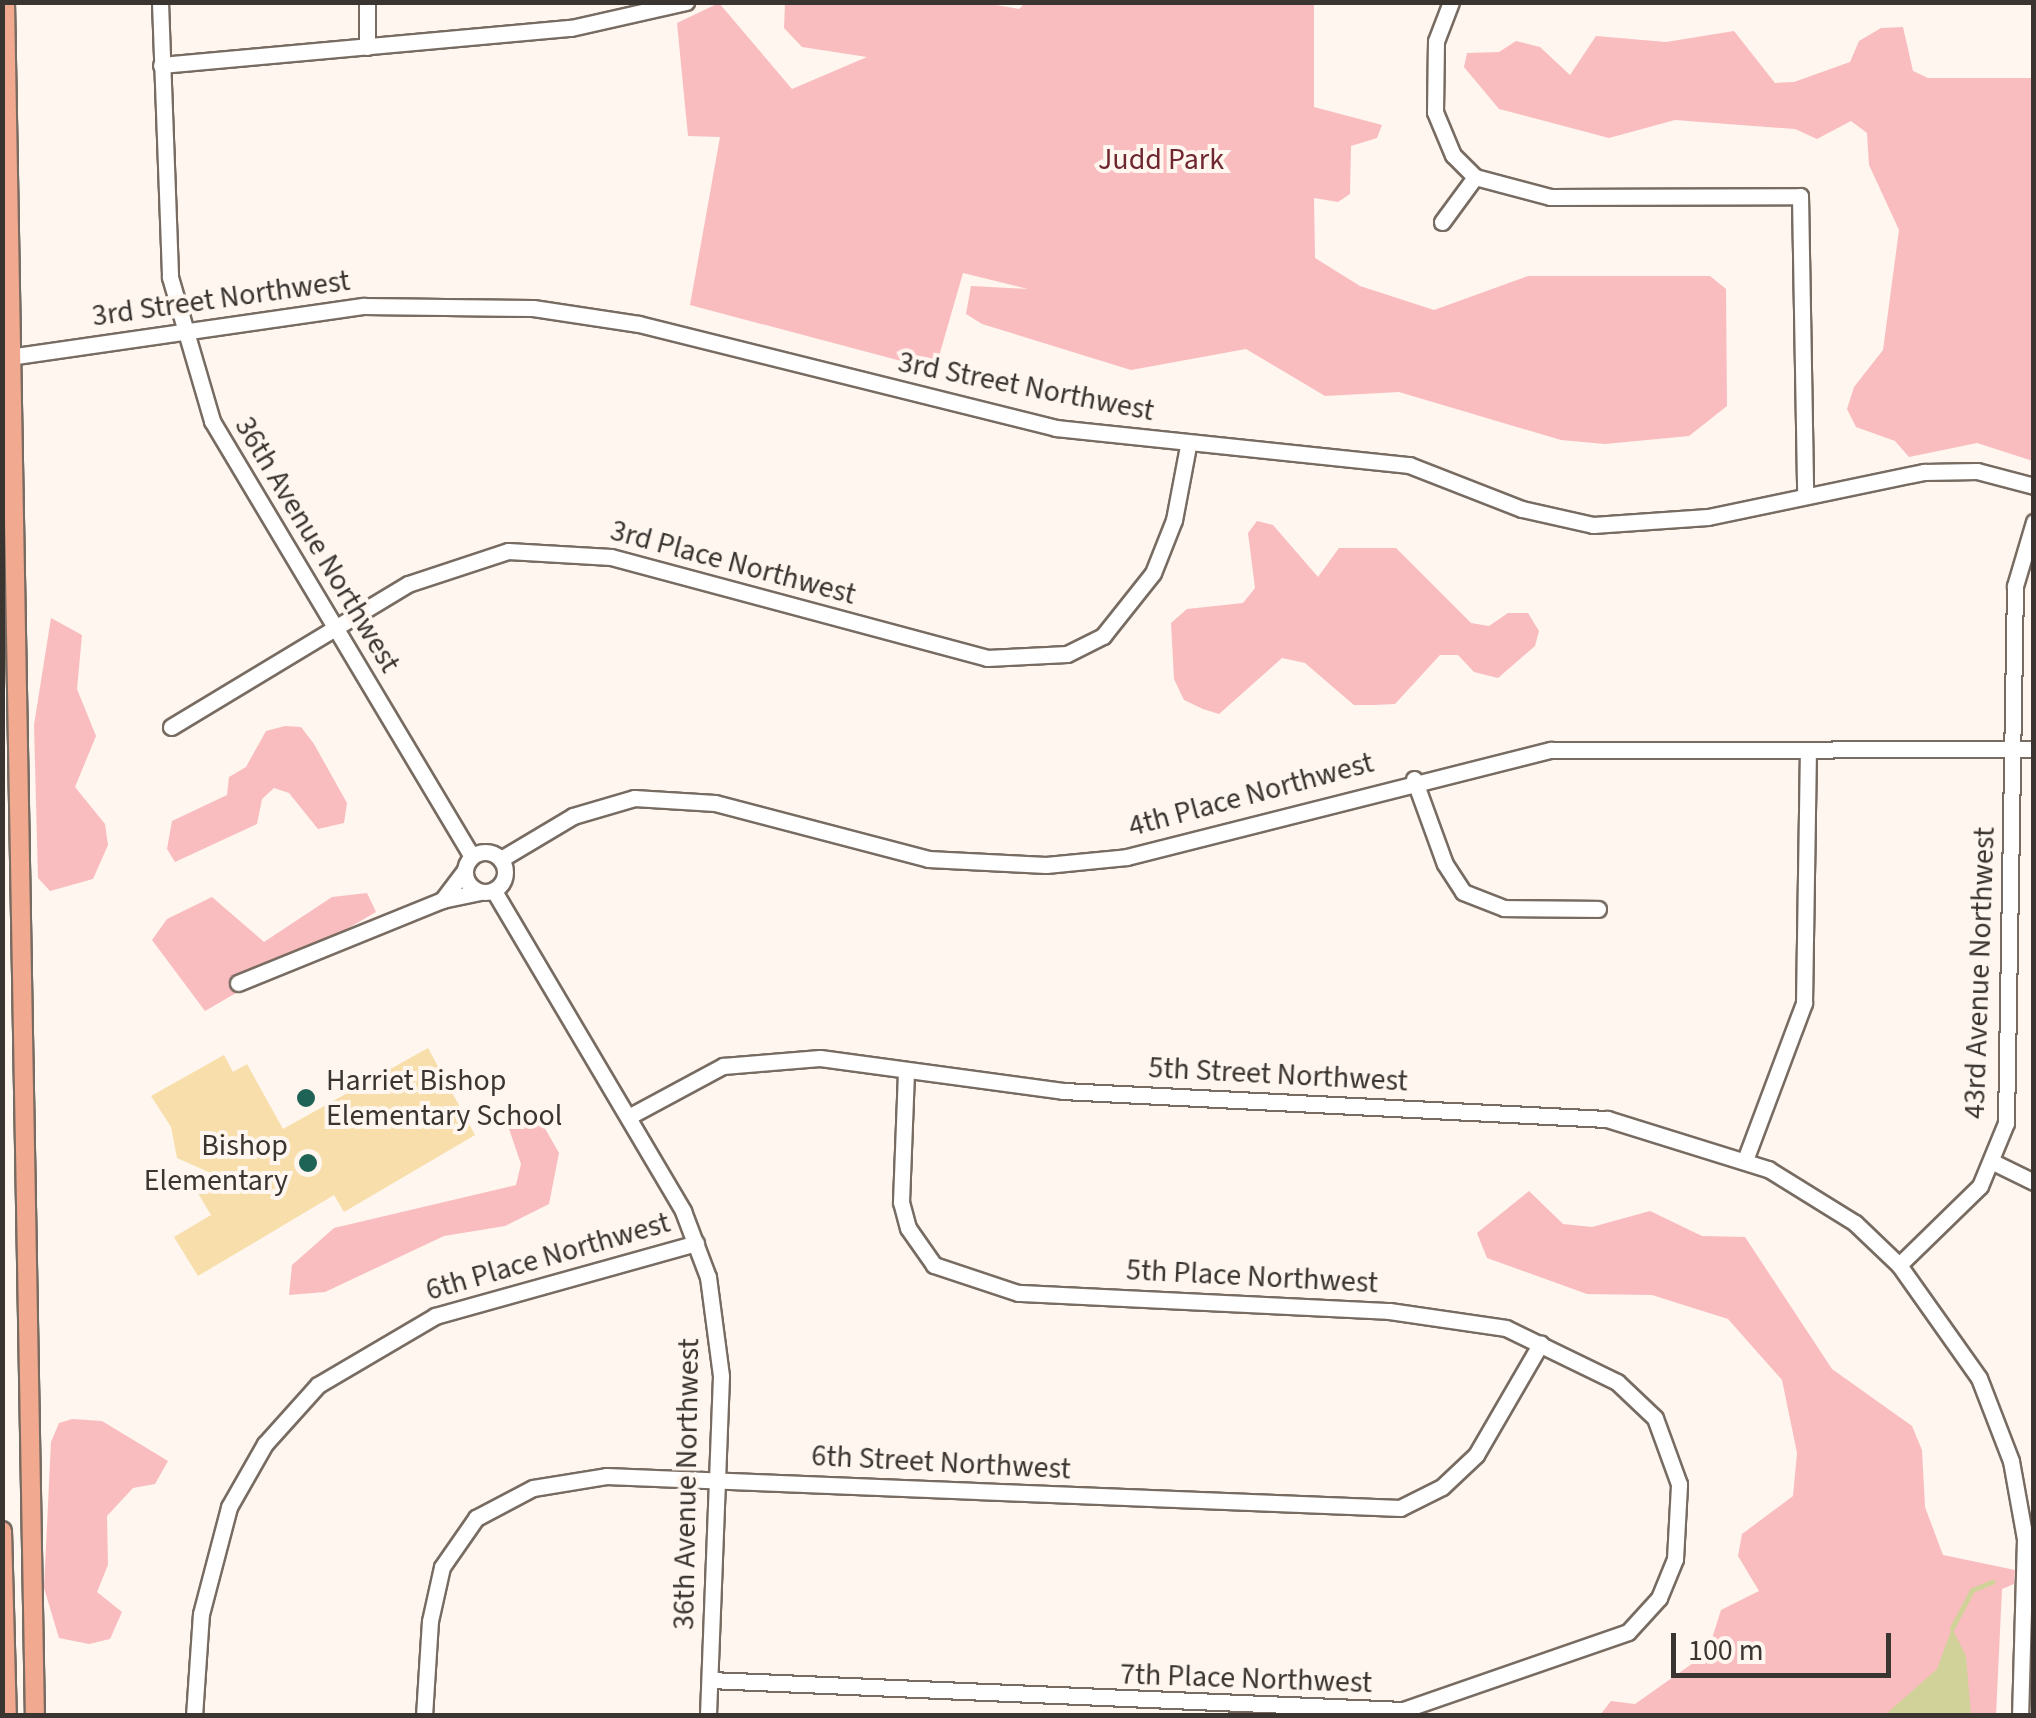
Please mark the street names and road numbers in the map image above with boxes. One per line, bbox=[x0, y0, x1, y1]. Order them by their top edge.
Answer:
street label: 3rd Street Northwest bbox=[90, 263, 352, 335]
street label: 3rd Street Northwest bbox=[895, 345, 1157, 429]
street label: 36th Avenue Northwest bbox=[226, 411, 408, 679]
street label: 3rd Place Northwest bbox=[606, 513, 860, 613]
street label: 4th Place Northwest bbox=[1125, 745, 1377, 845]
street label: 43rd Avenue Northwest bbox=[1957, 826, 2003, 1120]
street label: 5th Street Northwest bbox=[1147, 1050, 1409, 1100]
street label: 6th Place Northwest bbox=[422, 1205, 674, 1309]
street label: 5th Place Northwest bbox=[1125, 1252, 1379, 1302]
street label: 36th Avenue Northwest bbox=[666, 1338, 708, 1630]
street label: 6th Street Northwest bbox=[810, 1438, 1072, 1488]
street label: 7th Place Northwest bbox=[1119, 1657, 1373, 1701]

